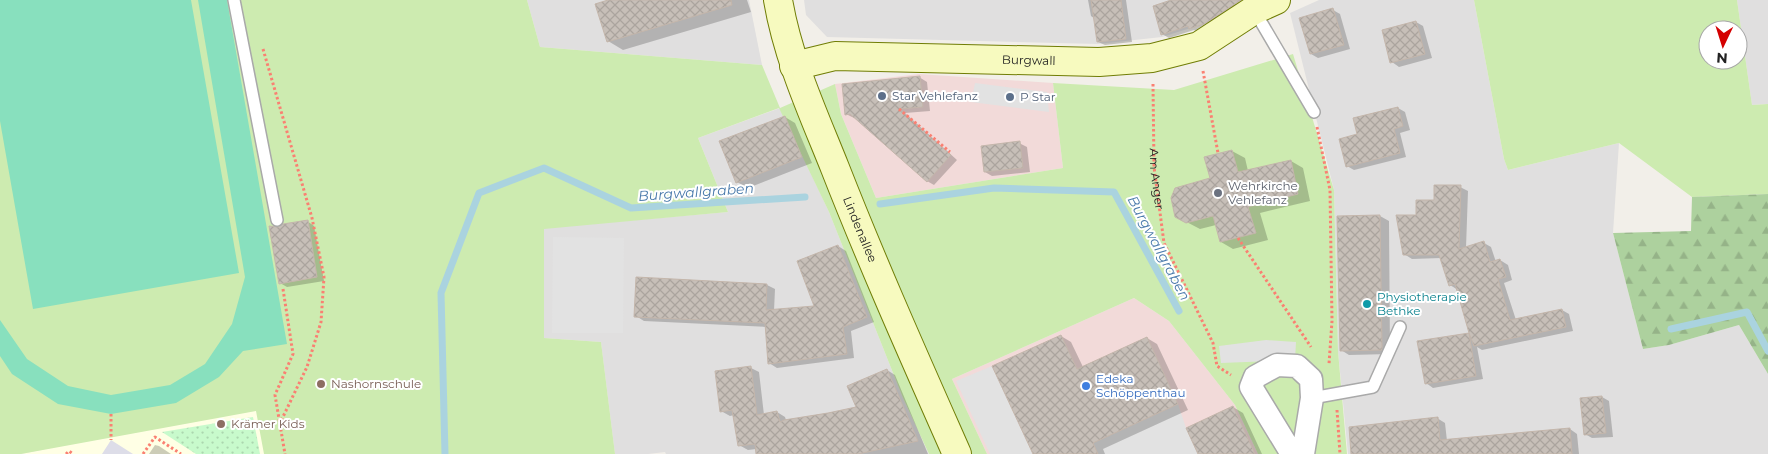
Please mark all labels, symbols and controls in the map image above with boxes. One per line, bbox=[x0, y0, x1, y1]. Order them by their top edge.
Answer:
north arrow bbox=[1698, 20, 1748, 70]
text: N bbox=[1716, 49, 1728, 67]
street label: Burgwall bbox=[1002, 52, 1056, 68]
place label: Star Vehlefanz bbox=[892, 88, 978, 103]
place label: P Star bbox=[1020, 89, 1056, 104]
marker: Star Vehlefanz bbox=[876, 90, 888, 102]
marker: P Star bbox=[1004, 91, 1016, 103]
street label: Am Anger bbox=[1147, 148, 1168, 210]
place label: Wehrkirche Vehlefanz bbox=[1228, 178, 1298, 207]
water label: Burgwallgraben bbox=[637, 179, 755, 205]
marker: Wehrkirche Vehlefanz bbox=[1212, 187, 1224, 199]
water label: Burgwallgraben bbox=[1124, 193, 1194, 303]
street label: Lindenallee bbox=[840, 194, 881, 264]
place label: Physiotherapie Bethke bbox=[1377, 289, 1467, 318]
marker: Physiotherapie Bethke bbox=[1361, 298, 1373, 310]
place label: Edeka Schöppenthau bbox=[1096, 371, 1185, 400]
place label: Nashornschule bbox=[331, 376, 421, 391]
marker: Nashornschule bbox=[315, 378, 327, 390]
marker: Edeka Schöppenthau bbox=[1080, 380, 1092, 392]
place label: Krämer Kids bbox=[231, 416, 305, 431]
marker: Krämer Kids bbox=[215, 418, 227, 430]

